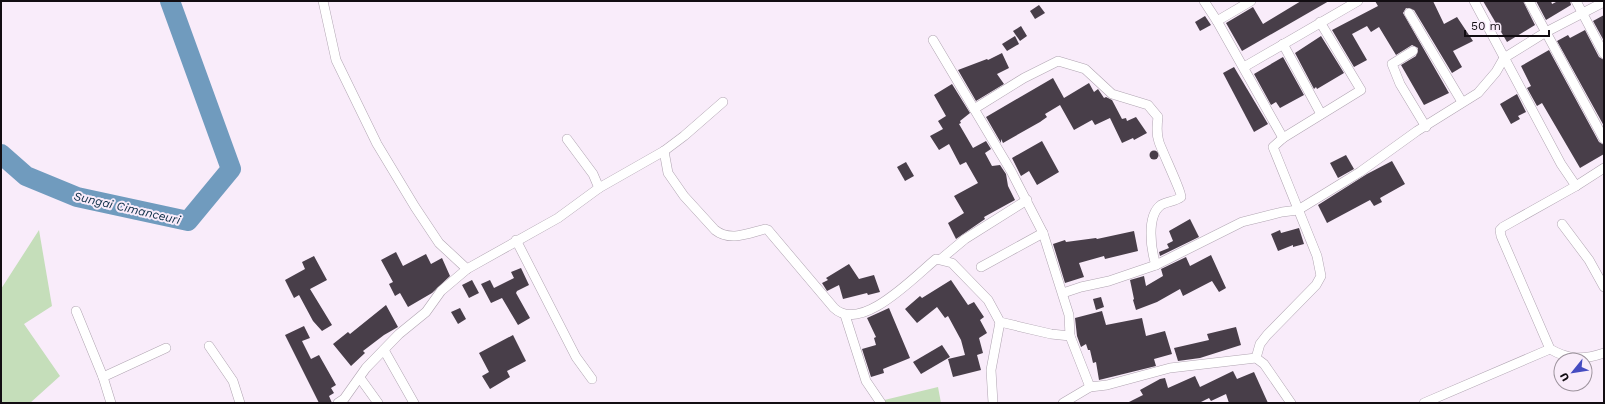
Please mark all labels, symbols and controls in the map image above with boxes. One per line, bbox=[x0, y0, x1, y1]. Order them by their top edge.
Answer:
scale bar bbox=[1465, 12, 1549, 38]
text: 50 m bbox=[1471, 19, 1501, 33]
water label: Sungai Cimanceuri bbox=[72, 189, 183, 227]
north arrow bbox=[1553, 352, 1593, 392]
text: U bbox=[1557, 370, 1572, 383]

